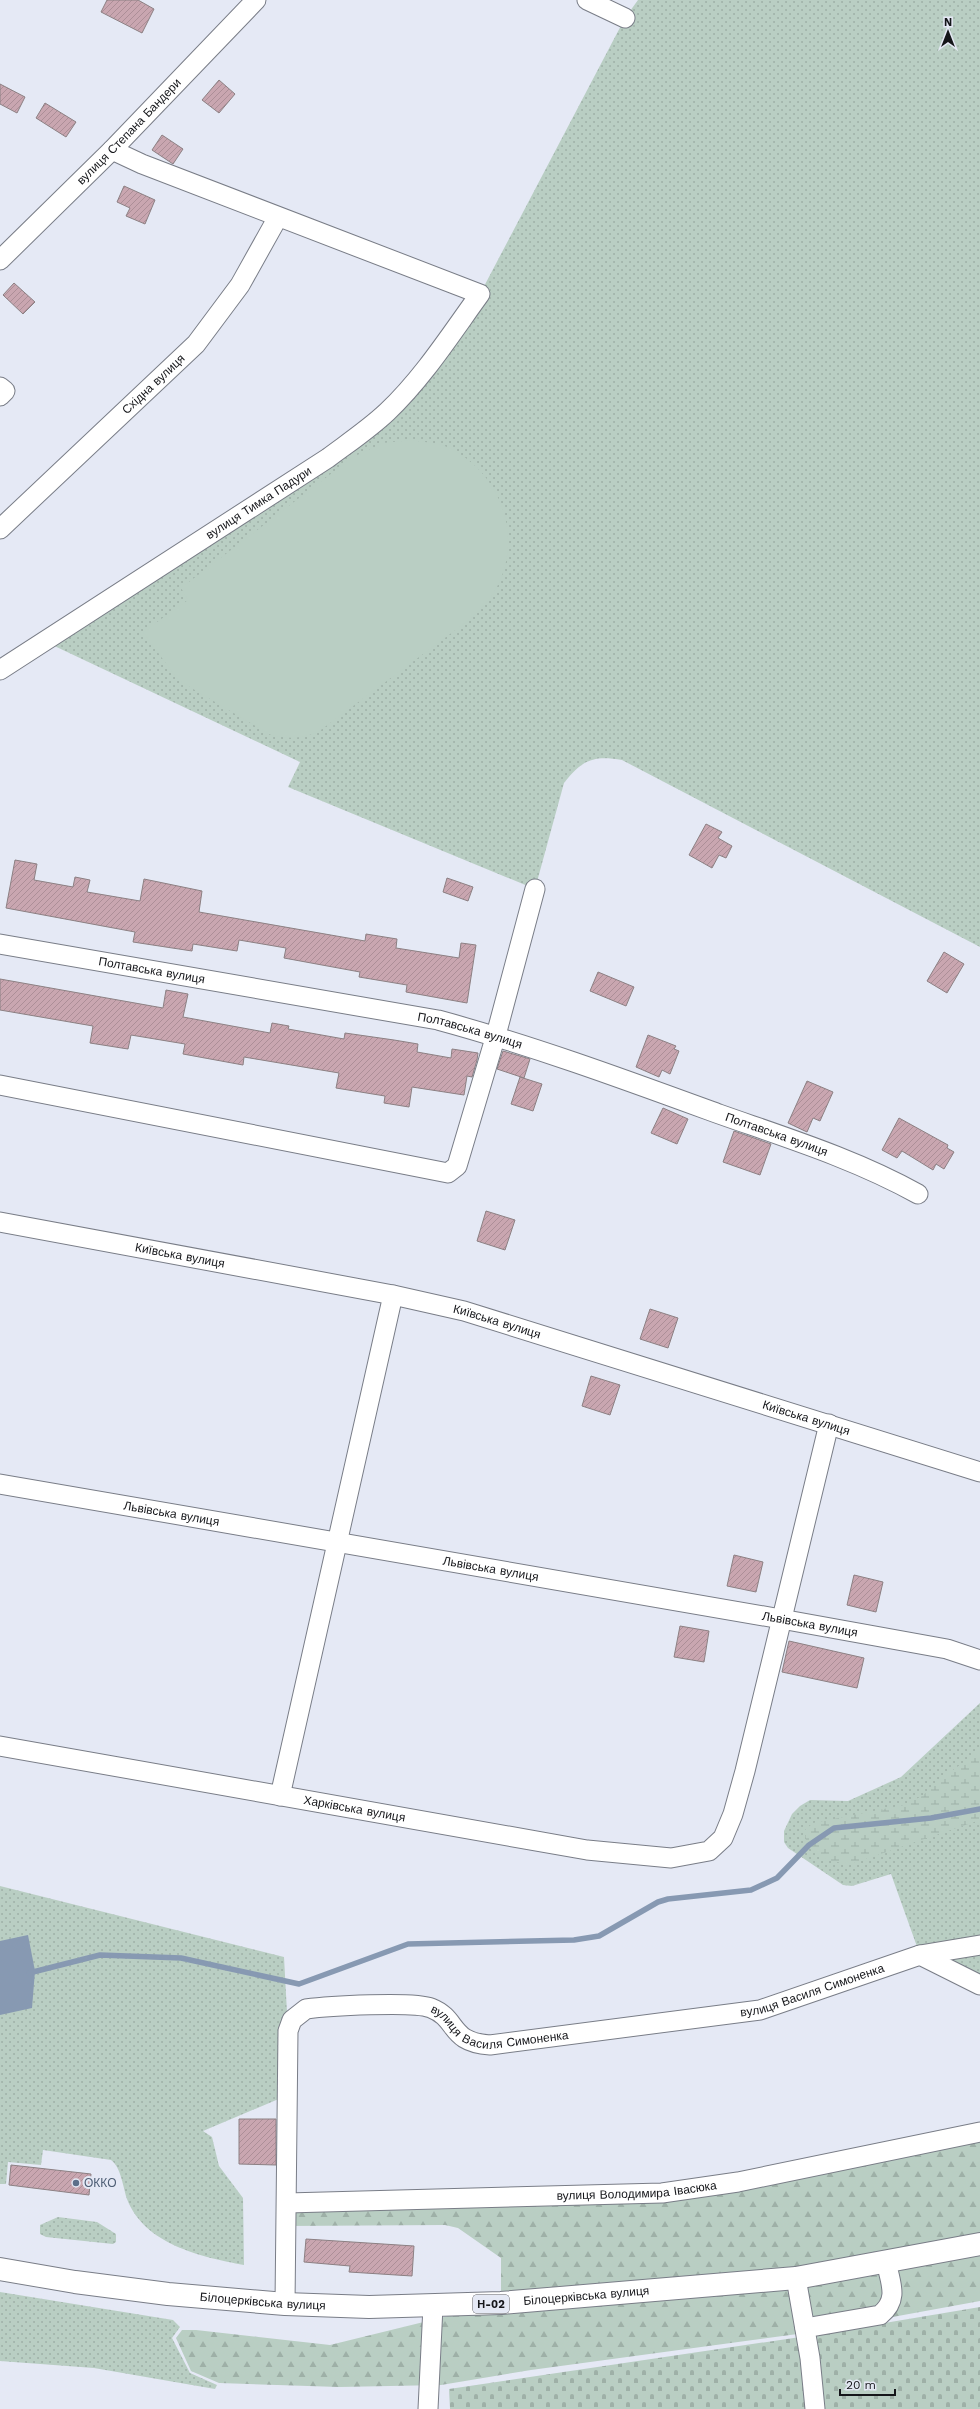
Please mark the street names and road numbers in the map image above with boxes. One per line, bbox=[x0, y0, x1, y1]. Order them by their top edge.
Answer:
street label: вулиця Степана Бандери bbox=[74, 76, 184, 187]
street label: Східна вулиця bbox=[119, 351, 188, 417]
street label: вулиця Тимка Падури bbox=[203, 464, 314, 542]
street label: Полтавська вулиця bbox=[97, 954, 206, 986]
street label: Полтавська вулиця bbox=[417, 1010, 524, 1051]
street label: Полтавська вулиця bbox=[723, 1110, 830, 1159]
street label: Київська вулиця bbox=[134, 1240, 226, 1271]
street label: Київська вулиця bbox=[452, 1302, 542, 1341]
street label: Київська вулиця bbox=[761, 1398, 852, 1438]
street label: Львівська вулиця bbox=[122, 1498, 220, 1529]
street label: Львівська вулиця bbox=[442, 1554, 540, 1584]
street label: Львівська вулиця bbox=[761, 1609, 859, 1640]
street label: Харківська вулиця bbox=[303, 1793, 406, 1825]
street label: вулиця Василя Симоненка bbox=[739, 1961, 886, 2019]
street label: вулиця Василя Симоненка bbox=[429, 2002, 570, 2052]
street label: вулиця Володимира Івасюка bbox=[556, 2178, 718, 2203]
street label: Білоцерківська вулиця bbox=[523, 2283, 650, 2308]
street label: Білоцерківська вулиця bbox=[199, 2290, 326, 2312]
road number: Н-02 bbox=[473, 2295, 509, 2313]

